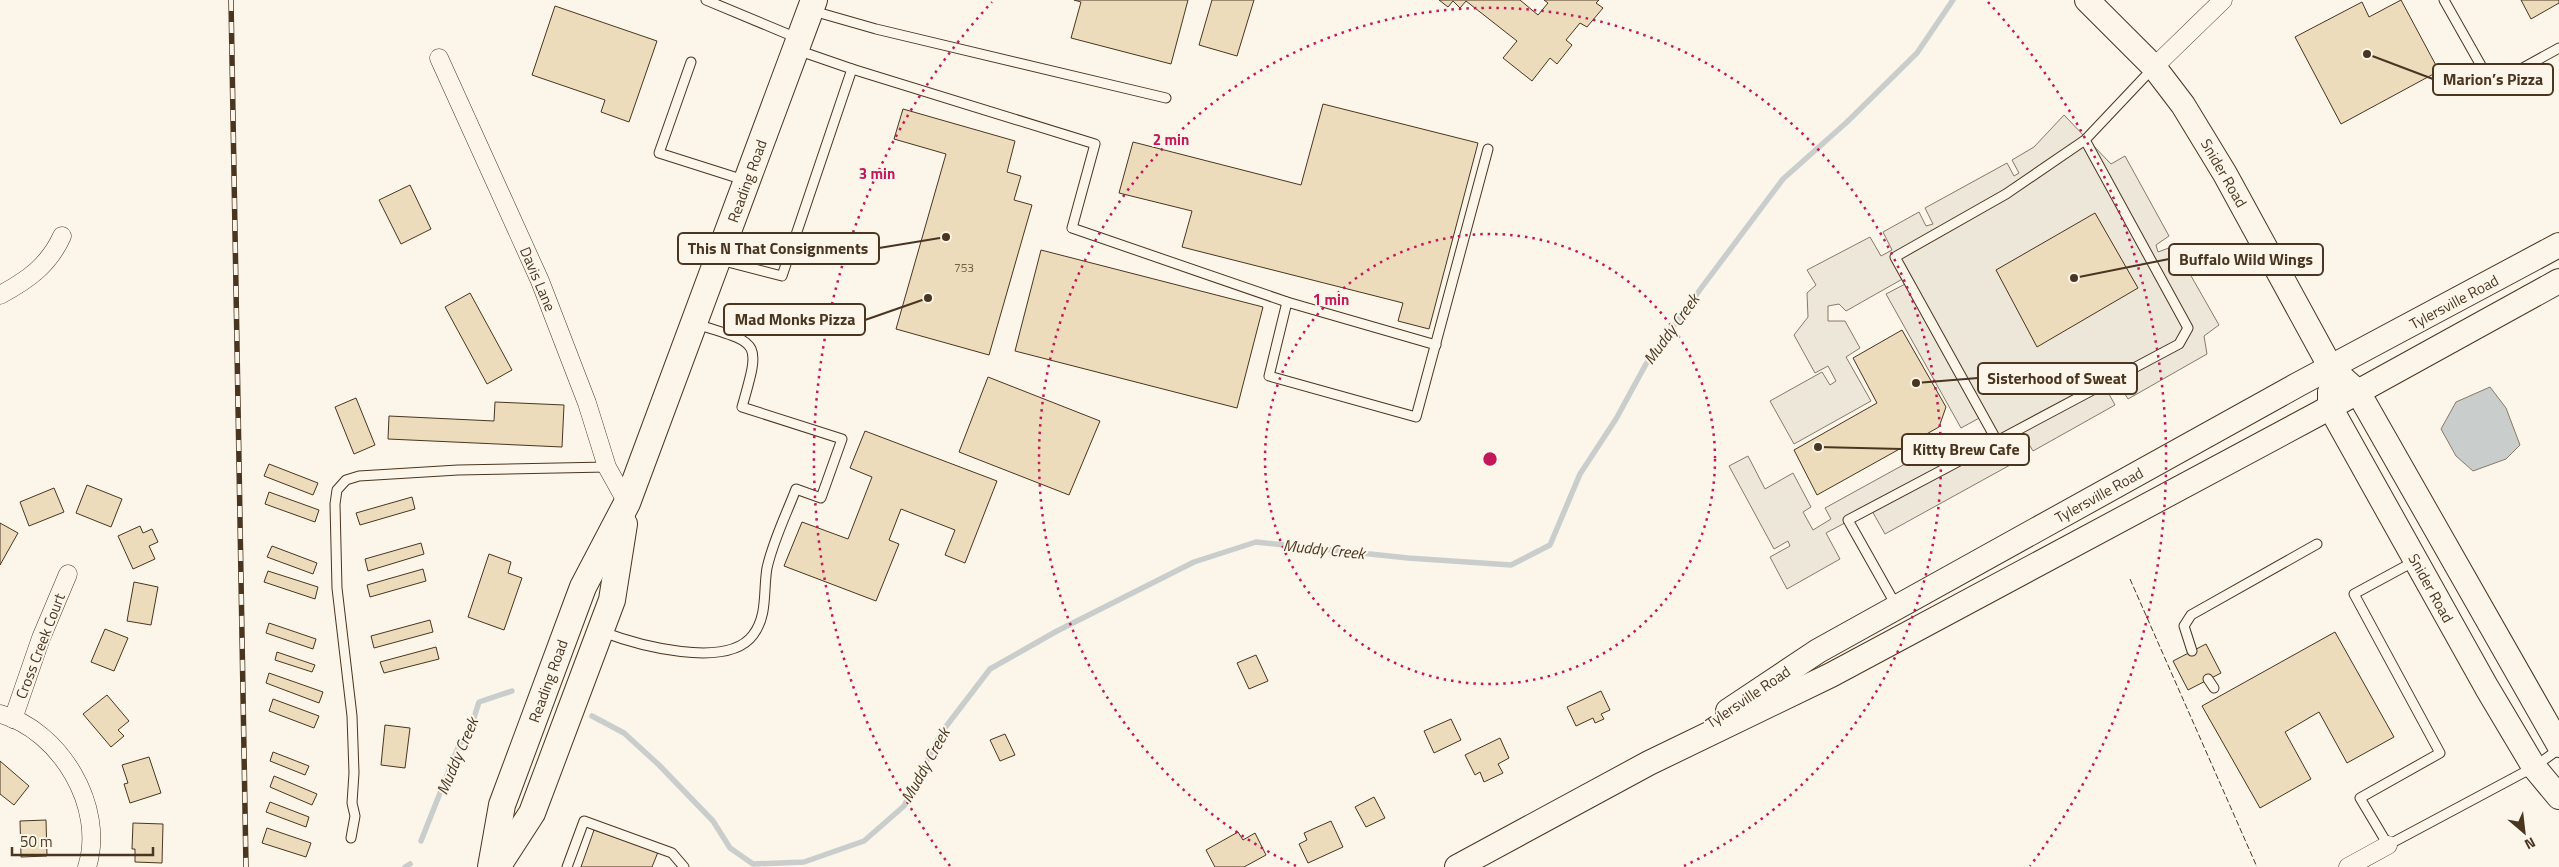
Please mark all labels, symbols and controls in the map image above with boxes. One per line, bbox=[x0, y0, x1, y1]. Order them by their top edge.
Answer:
callout: Marion’s Pizza bbox=[2433, 64, 2553, 95]
text: Marion’s Pizza bbox=[2443, 67, 2543, 91]
text: 2 min bbox=[1153, 128, 1189, 151]
street label: Snider Road bbox=[2195, 134, 2253, 212]
street label: Reading Road bbox=[721, 136, 773, 226]
text: 3 min bbox=[859, 162, 895, 185]
callout: This N That Consignments bbox=[678, 233, 879, 264]
text: This N That Consignments bbox=[688, 236, 868, 260]
street label: Davis Lane bbox=[514, 243, 562, 315]
callout: Buffalo Wild Wings bbox=[2169, 244, 2323, 275]
text: Buffalo Wild Wings bbox=[2179, 247, 2313, 271]
house number: 753 bbox=[954, 258, 974, 277]
street label: Tylersville Road bbox=[2405, 269, 2503, 335]
water label: Muddy Creek bbox=[1637, 287, 1706, 369]
text: 1 min bbox=[1313, 288, 1349, 311]
callout: Mad Monks Pizza bbox=[724, 304, 865, 335]
text: Mad Monks Pizza bbox=[735, 307, 855, 331]
callout: Sisterhood of Sweat bbox=[1978, 363, 2137, 394]
text: Sisterhood of Sweat bbox=[1987, 366, 2127, 390]
callout: Kitty Brew Cafe bbox=[1902, 434, 2029, 465]
text: Kitty Brew Cafe bbox=[1912, 437, 2020, 461]
centre of rings bbox=[1481, 450, 1499, 468]
street label: Tylersville Road bbox=[2051, 461, 2147, 529]
water label: Muddy Creek bbox=[1282, 533, 1368, 565]
street label: Snider Road bbox=[2403, 549, 2459, 627]
street label: Cross Creek Court bbox=[9, 589, 71, 702]
street label: Reading Road bbox=[522, 636, 574, 726]
street label: Tylersville Road bbox=[1701, 660, 1795, 734]
water label: Muddy Creek bbox=[430, 712, 485, 798]
water label: Muddy Creek bbox=[895, 722, 956, 807]
north arrow bbox=[2499, 807, 2549, 857]
scale bar bbox=[12, 824, 154, 856]
text: 50 m bbox=[20, 830, 53, 853]
text: N bbox=[2521, 832, 2540, 855]

